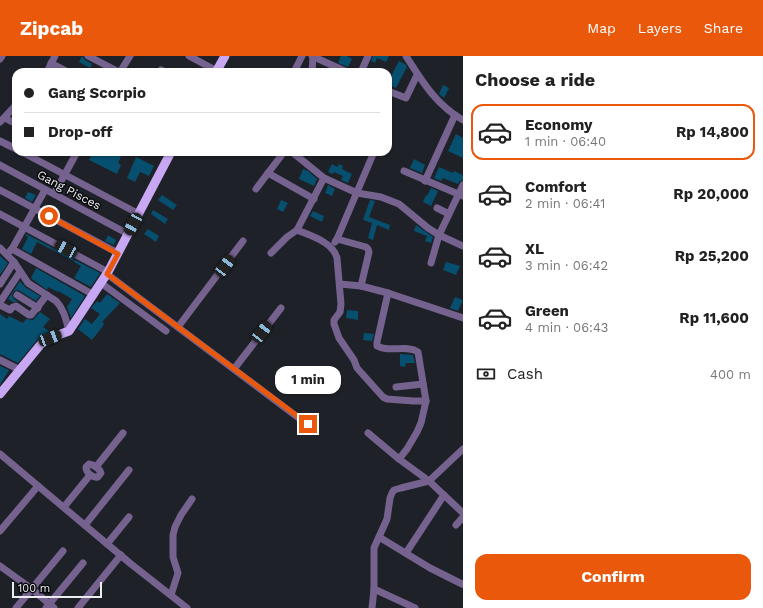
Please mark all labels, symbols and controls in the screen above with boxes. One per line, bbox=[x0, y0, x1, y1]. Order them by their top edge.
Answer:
text: Zipcab bbox=[20, 17, 83, 40]
text: Map bbox=[587, 20, 616, 36]
text: Layers bbox=[638, 20, 682, 36]
text: Share bbox=[704, 20, 743, 36]
text: Choose a ride bbox=[475, 69, 595, 90]
text: Gang Scorpio bbox=[48, 84, 146, 102]
icon: car bbox=[477, 114, 513, 150]
text: Economy bbox=[525, 116, 592, 134]
text: Drop-off bbox=[48, 123, 113, 141]
text: Rp 14,800 bbox=[676, 123, 749, 141]
text: 1 min · 06:40 bbox=[525, 134, 606, 149]
street label: Gang Pisces bbox=[35, 167, 103, 213]
icon: car bbox=[477, 176, 513, 212]
text: Comfort bbox=[525, 178, 586, 196]
text: Rp 20,000 bbox=[673, 185, 749, 203]
text: 2 min · 06:41 bbox=[525, 196, 605, 211]
route start bbox=[40, 207, 58, 225]
car bbox=[122, 211, 144, 237]
car bbox=[53, 238, 79, 260]
icon: car bbox=[477, 238, 513, 274]
text: XL bbox=[525, 240, 544, 258]
text: Rp 25,200 bbox=[675, 247, 749, 265]
car bbox=[213, 253, 237, 279]
text: 3 min · 06:42 bbox=[525, 258, 608, 273]
icon: car bbox=[477, 300, 513, 336]
text: Green bbox=[525, 302, 569, 320]
text: Rp 11,600 bbox=[679, 309, 749, 327]
car bbox=[250, 319, 274, 345]
text: 4 min · 06:43 bbox=[525, 320, 608, 335]
car bbox=[37, 328, 63, 348]
icon: cash bbox=[475, 363, 497, 385]
text: Cash bbox=[507, 365, 543, 383]
callout: 1 min bbox=[275, 366, 341, 394]
text: 400 m bbox=[710, 367, 751, 382]
text: 1 min bbox=[291, 372, 325, 387]
route end bbox=[299, 415, 317, 433]
button: Confirm bbox=[475, 554, 751, 600]
scale bar bbox=[12, 580, 102, 599]
text: 100 m bbox=[18, 582, 50, 595]

